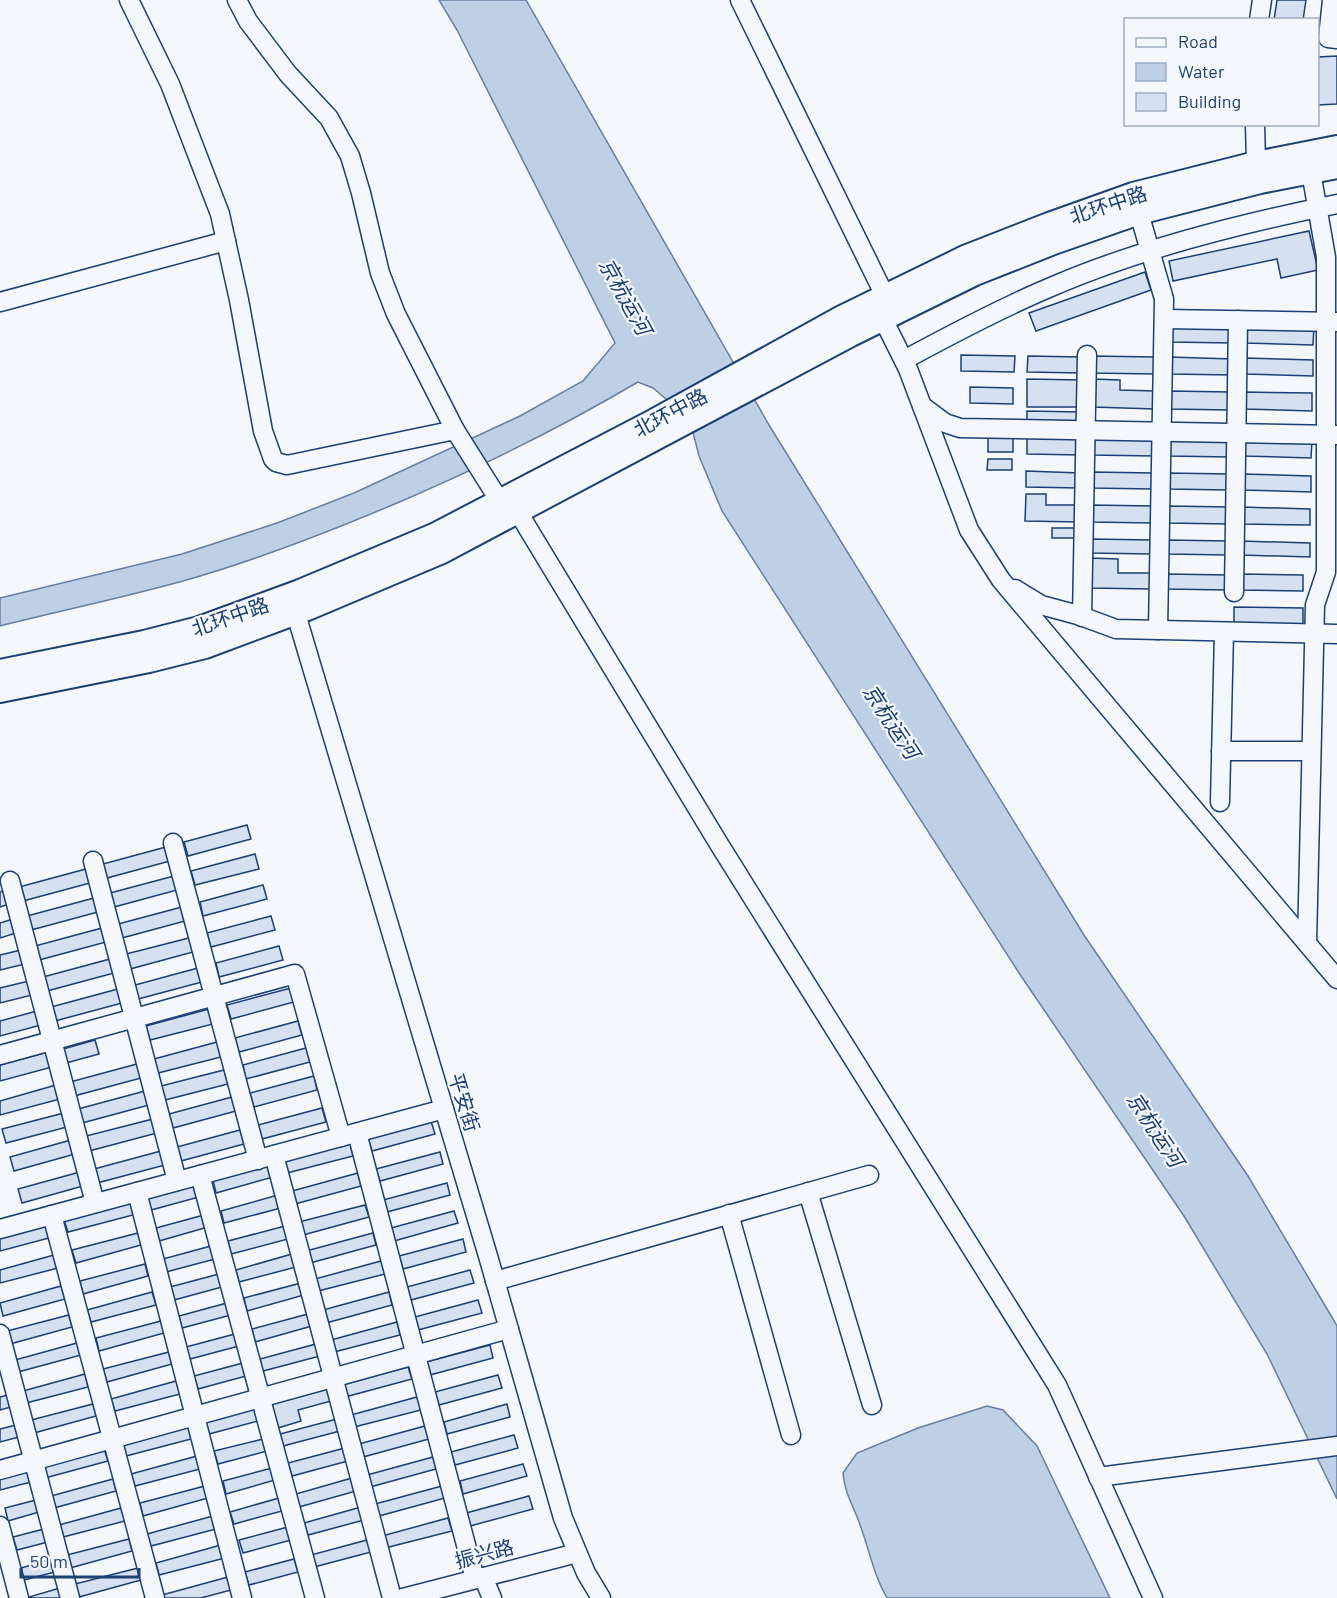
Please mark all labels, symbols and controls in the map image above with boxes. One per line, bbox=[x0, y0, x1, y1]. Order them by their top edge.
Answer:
legend bbox=[1124, 18, 1319, 126]
text: Road bbox=[1178, 30, 1218, 52]
text: Water bbox=[1178, 60, 1225, 82]
text: Building bbox=[1178, 90, 1241, 112]
street label: 北环中路 bbox=[1066, 180, 1150, 228]
water label: 京杭运河 bbox=[595, 253, 659, 342]
street label: 北环中路 bbox=[629, 383, 711, 441]
street label: 北环中路 bbox=[188, 592, 272, 640]
water label: 京杭运河 bbox=[859, 679, 928, 766]
street label: 平安街 bbox=[445, 1070, 485, 1134]
water label: 京杭运河 bbox=[1123, 1087, 1192, 1174]
street label: 振兴路 bbox=[452, 1534, 516, 1572]
scale bar bbox=[21, 1541, 140, 1579]
text: 50 m bbox=[30, 1550, 68, 1572]

